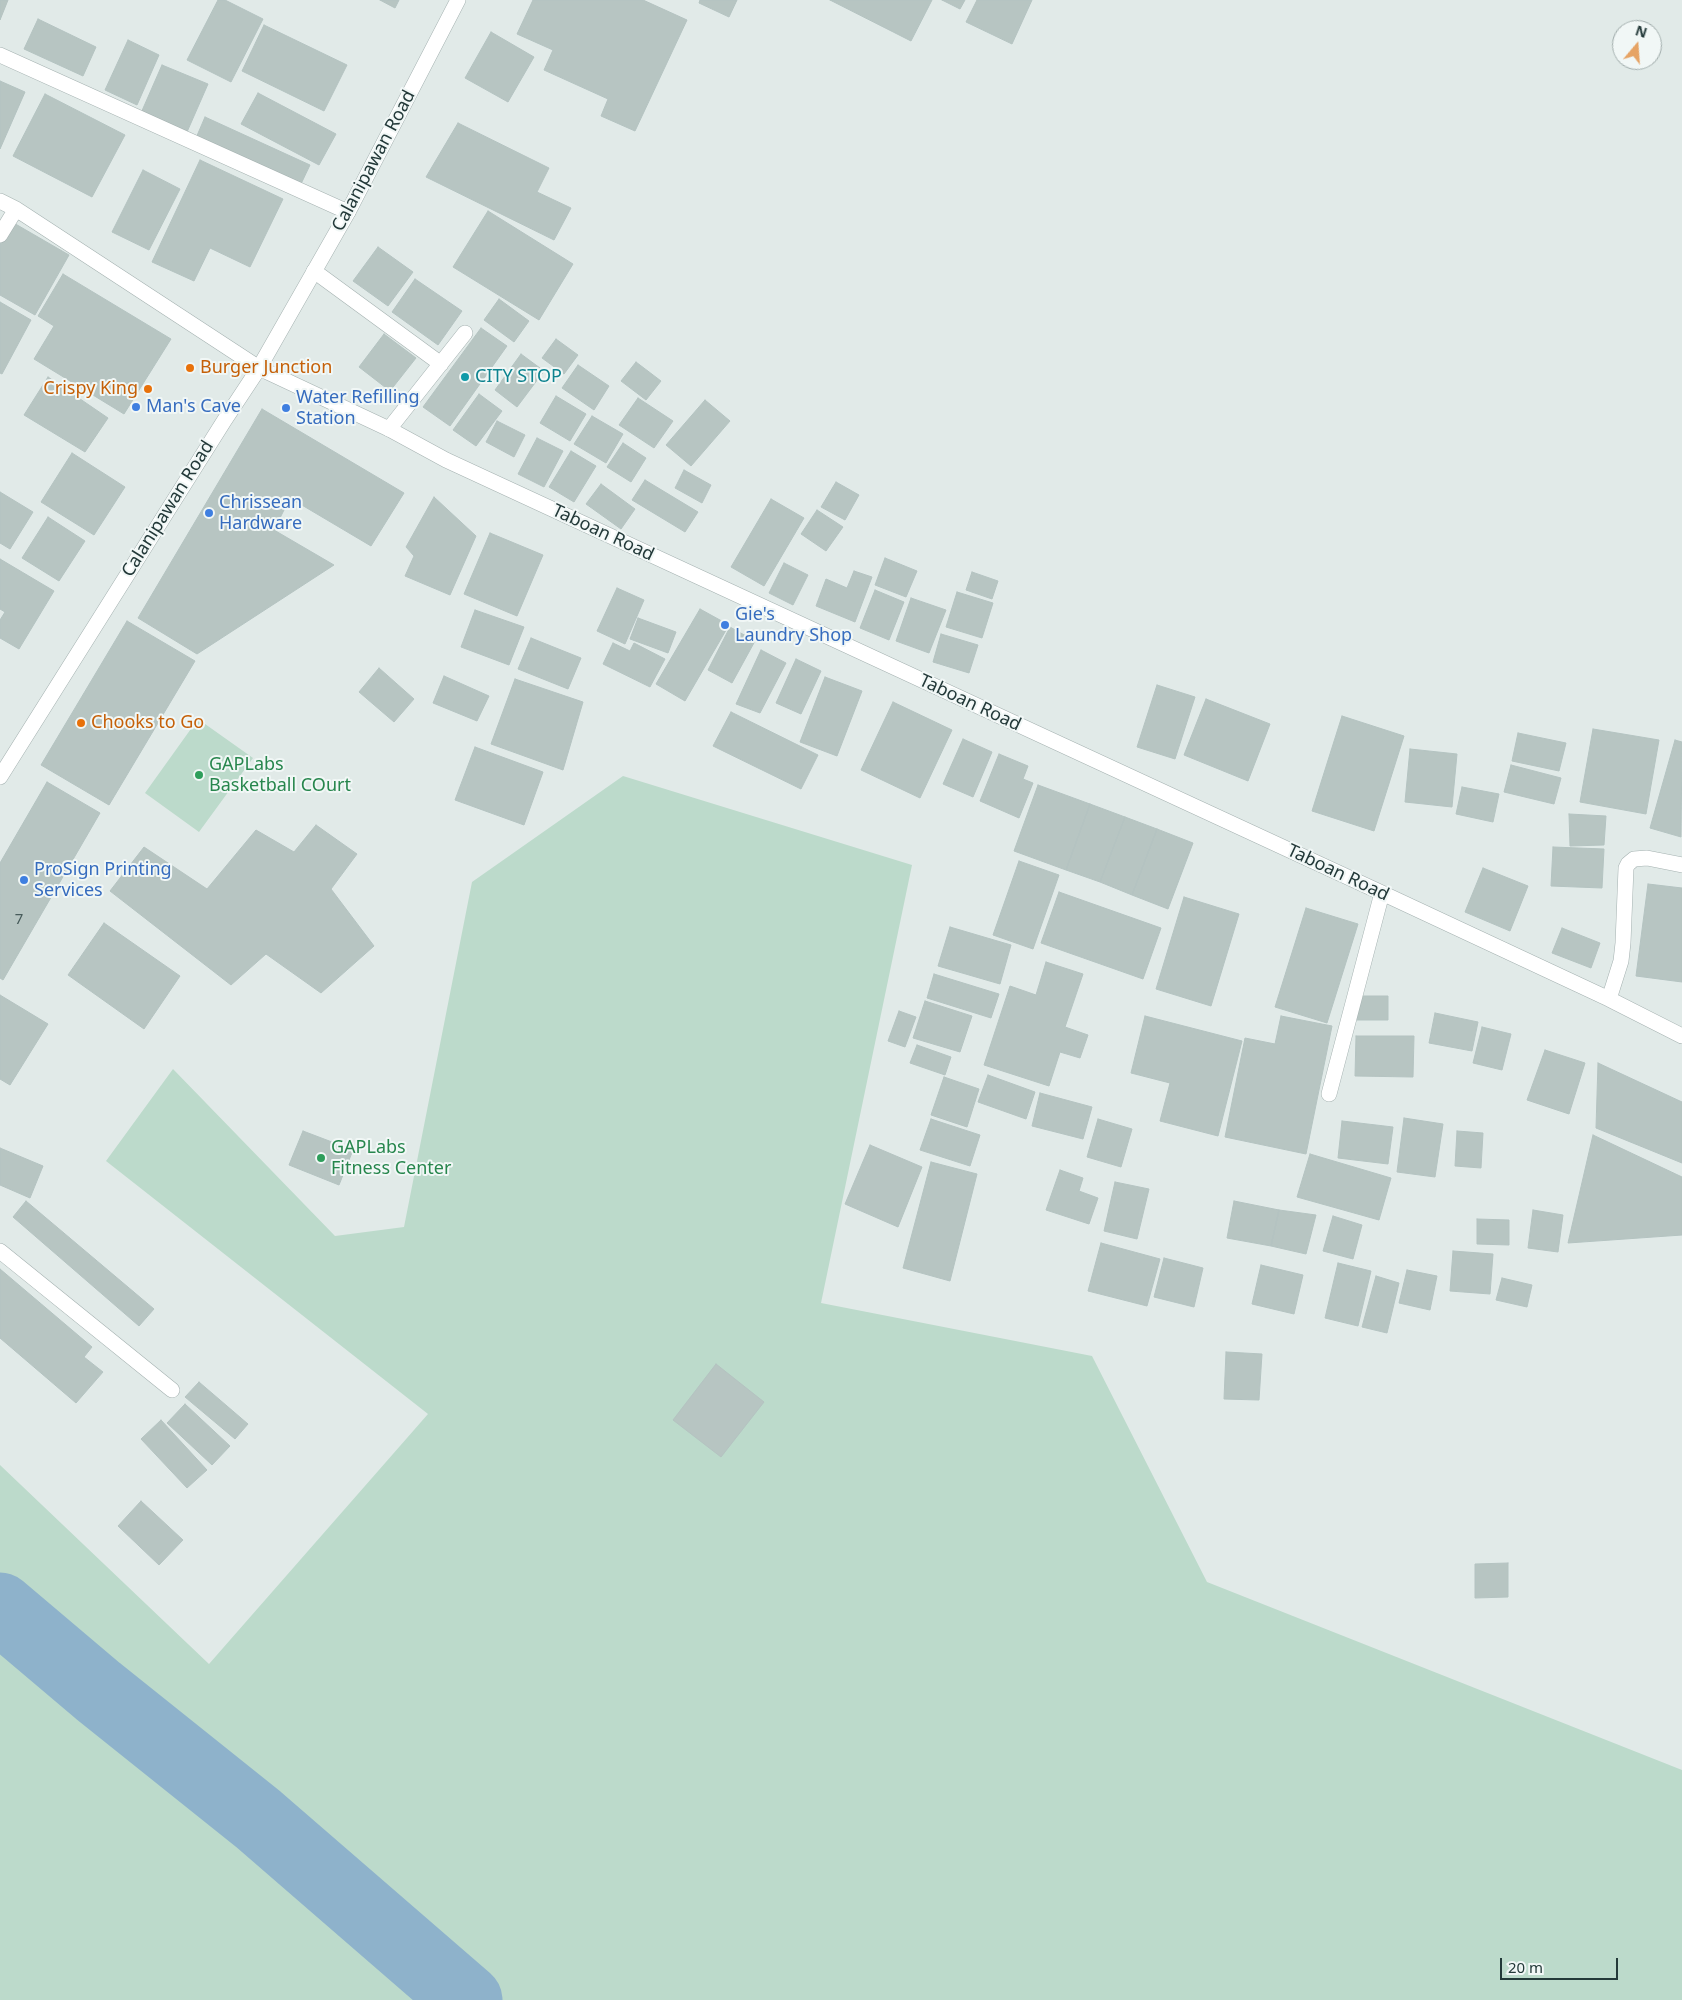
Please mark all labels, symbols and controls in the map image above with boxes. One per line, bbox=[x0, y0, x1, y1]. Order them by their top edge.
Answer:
north arrow bbox=[1612, 20, 1662, 70]
text: N bbox=[1633, 20, 1650, 42]
street label: Calanipawan Road bbox=[328, 87, 420, 235]
place label: Burger Junction bbox=[200, 357, 332, 379]
marker: Burger Junction bbox=[184, 362, 196, 374]
place label: CITY STOP bbox=[475, 366, 562, 388]
marker: CITY STOP bbox=[459, 371, 471, 383]
place label: Crispy King bbox=[43, 378, 138, 400]
marker: Crispy King bbox=[142, 383, 154, 395]
place label: Water Refilling Station bbox=[296, 387, 420, 429]
place label: Man's Cave bbox=[146, 396, 241, 418]
marker: Man's Cave bbox=[130, 401, 142, 413]
marker: Water Refilling Station bbox=[280, 402, 292, 414]
street label: Calanipawan Road bbox=[117, 437, 219, 581]
place label: Chrissean Hardware bbox=[219, 492, 302, 534]
street label: Taboan Road bbox=[549, 500, 657, 566]
marker: Chrissean Hardware bbox=[203, 507, 215, 519]
place label: Gie's Laundry Shop bbox=[735, 604, 852, 646]
marker: Gie's Laundry Shop bbox=[719, 619, 731, 631]
street label: Taboan Road bbox=[916, 670, 1024, 736]
place label: Chooks to Go bbox=[91, 712, 204, 734]
marker: Chooks to Go bbox=[75, 717, 87, 729]
place label: GAPLabs Basketball COurt bbox=[209, 754, 351, 796]
marker: GAPLabs Basketball COurt bbox=[193, 769, 205, 781]
street label: Taboan Road bbox=[1284, 840, 1392, 906]
place label: ProSign Printing Services bbox=[34, 859, 172, 902]
marker: ProSign Printing Services bbox=[18, 874, 30, 886]
house number: 7 bbox=[15, 911, 23, 929]
place label: GAPLabs Fitness Center bbox=[331, 1137, 451, 1180]
marker: GAPLabs Fitness Center bbox=[315, 1152, 327, 1164]
scale bar bbox=[1502, 1948, 1620, 1980]
text: 20 m bbox=[1508, 1957, 1543, 1977]

